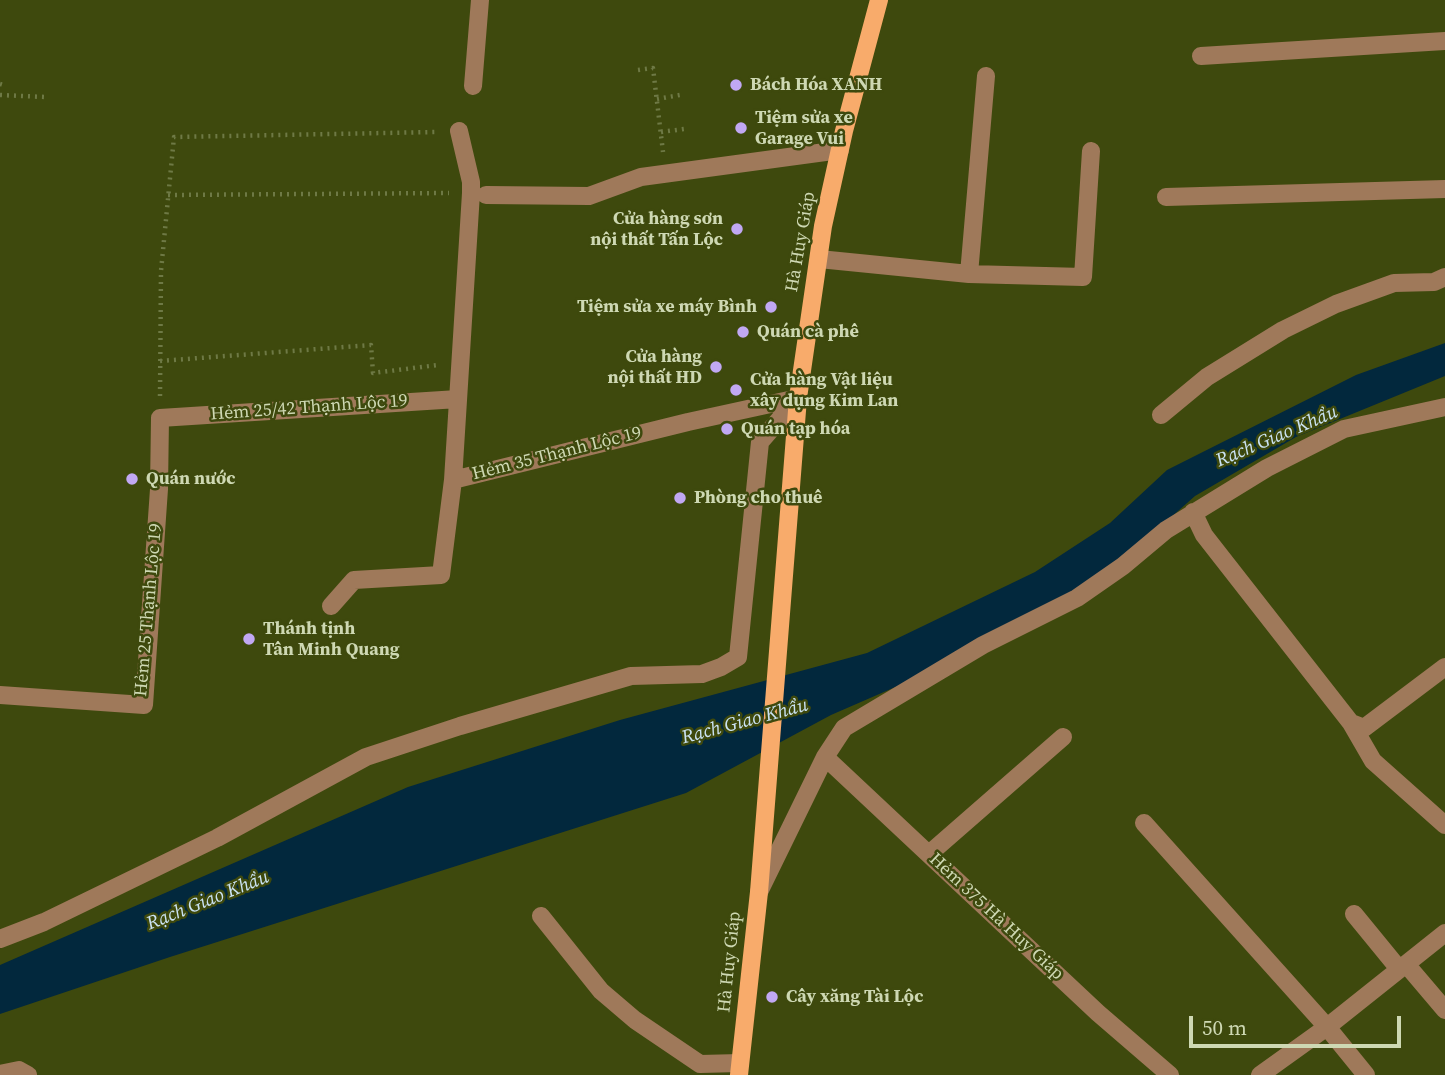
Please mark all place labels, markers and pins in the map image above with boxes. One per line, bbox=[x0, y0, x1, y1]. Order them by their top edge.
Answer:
place label: Bách Hóa XANH bbox=[750, 74, 882, 96]
marker: Bách Hóa XANH bbox=[728, 77, 744, 93]
place label: Tiệm sửa xe Garage Vui bbox=[755, 107, 853, 150]
marker: Tiệm sửa xe Garage Vui bbox=[733, 120, 749, 136]
place label: Cửa hàng sơn nội thất Tấn Lộc bbox=[590, 208, 723, 250]
marker: Cửa hàng sơn nội thất Tấn Lộc bbox=[729, 221, 745, 237]
place label: Tiệm sửa xe máy Bình bbox=[577, 296, 757, 318]
marker: Tiệm sửa xe máy Bình bbox=[763, 299, 779, 315]
place label: Quán cà phê bbox=[757, 321, 859, 343]
marker: Quán cà phê bbox=[735, 324, 751, 340]
place label: Cửa hàng nội thất HD bbox=[607, 346, 702, 388]
marker: Cửa hàng nội thất HD bbox=[708, 359, 724, 375]
place label: Cửa hàng Vật liệu xây dụng Kim Lan bbox=[750, 369, 898, 412]
marker: Cửa hàng Vật liệu xây dụng Kim Lan bbox=[728, 382, 744, 398]
place label: Quán tạp hóa bbox=[741, 418, 850, 440]
marker: Quán tạp hóa bbox=[719, 421, 735, 437]
place label: Quán nước bbox=[146, 468, 235, 490]
marker: Quán nước bbox=[124, 471, 140, 487]
place label: Phòng cho thuê bbox=[694, 487, 822, 509]
marker: Phòng cho thuê bbox=[672, 490, 688, 506]
place label: Thánh tịnh Tân Minh Quang bbox=[263, 618, 400, 660]
marker: Thánh tịnh Tân Minh Quang bbox=[241, 631, 257, 647]
place label: Cây xăng Tài Lộc bbox=[786, 986, 923, 1008]
marker: Cây xăng Tài Lộc bbox=[764, 989, 780, 1005]

